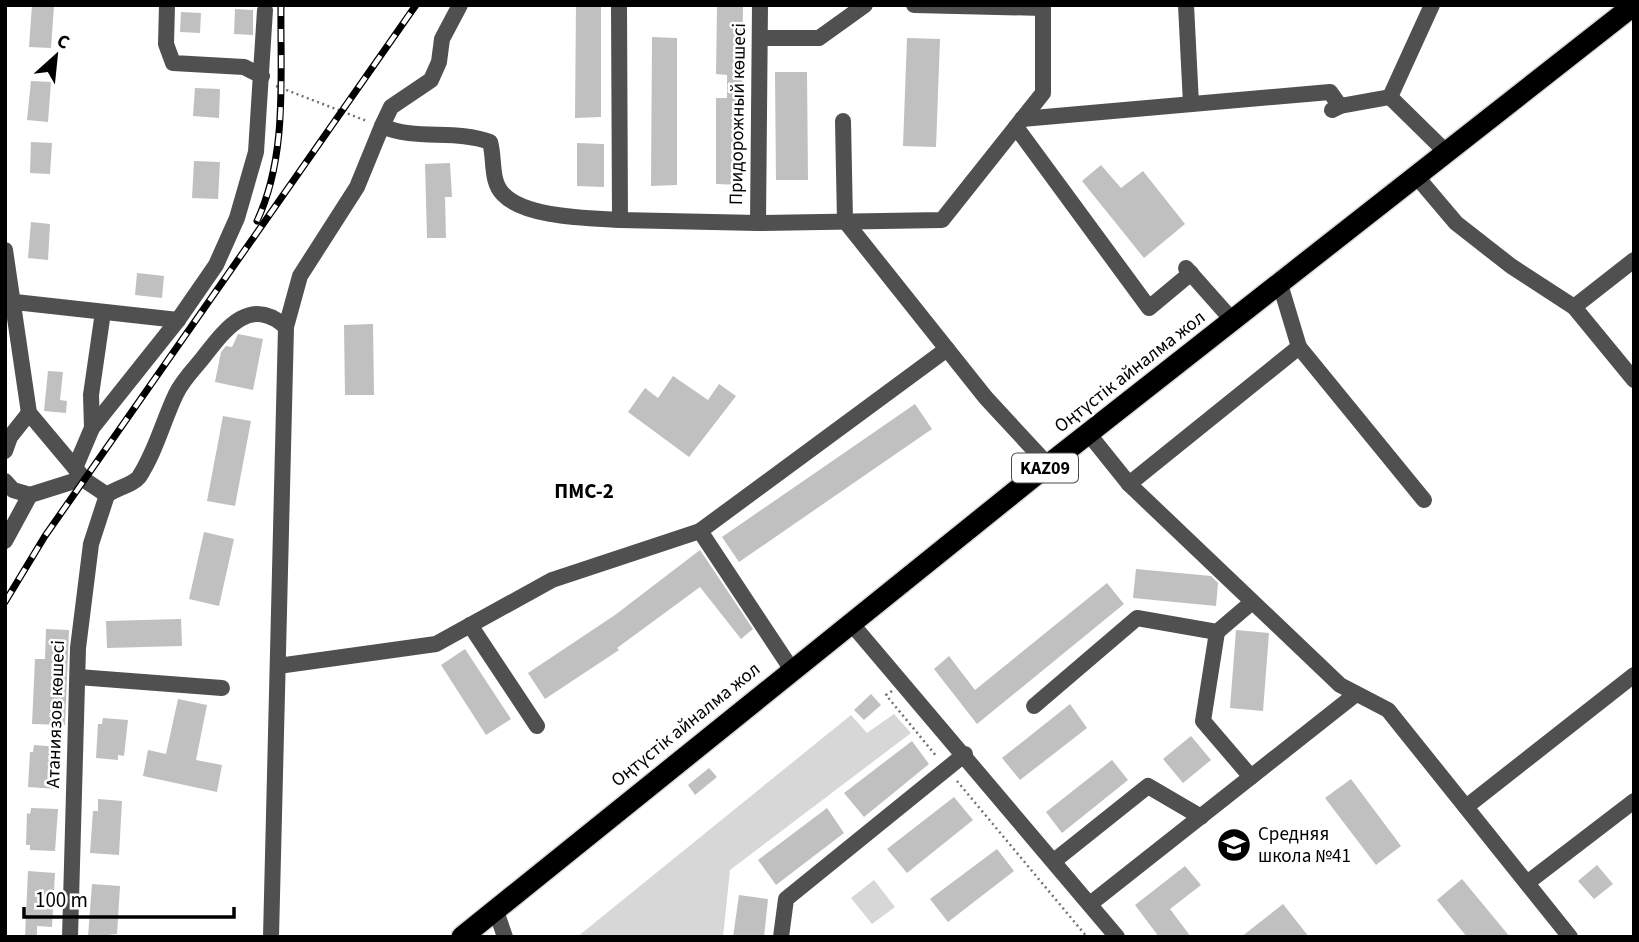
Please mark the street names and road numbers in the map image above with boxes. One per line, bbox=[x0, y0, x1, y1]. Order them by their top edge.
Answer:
street label: Придорожный көшесі bbox=[723, 23, 753, 205]
street label: Оңтүстік айналма жол bbox=[1049, 304, 1211, 440]
road number: KAZ09 bbox=[1012, 454, 1078, 482]
street label: Атаниязов көшесі bbox=[40, 640, 72, 788]
street label: Оңтүстік айналма жол bbox=[606, 656, 766, 794]

